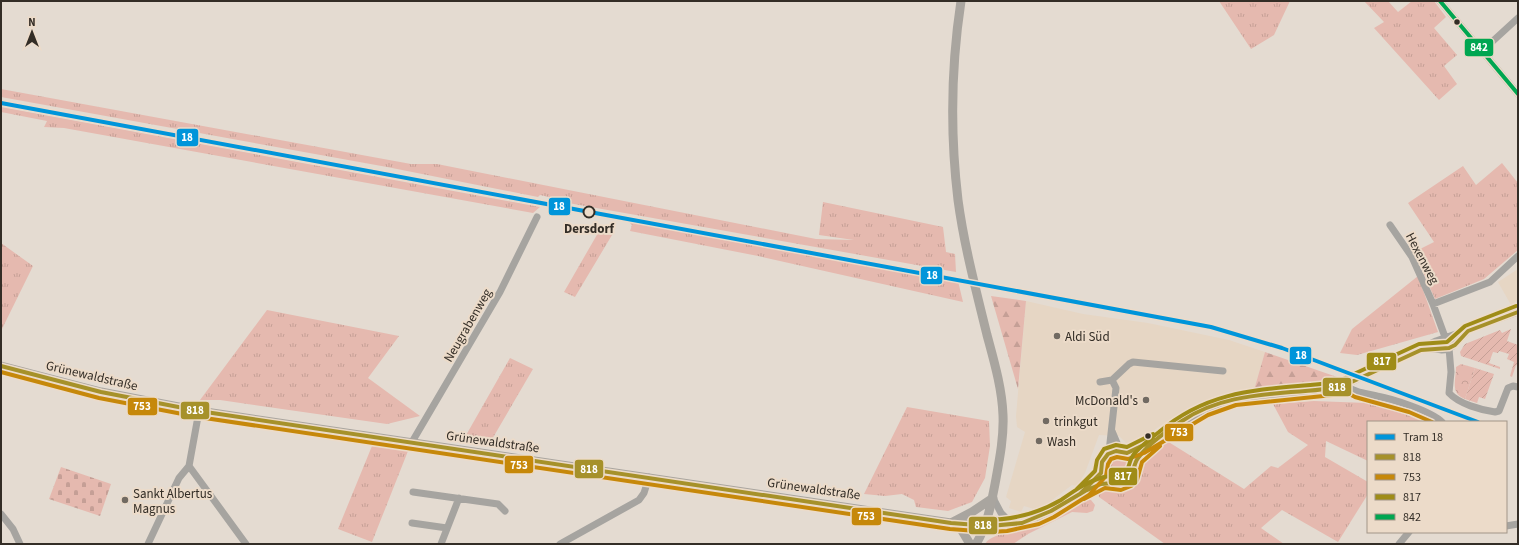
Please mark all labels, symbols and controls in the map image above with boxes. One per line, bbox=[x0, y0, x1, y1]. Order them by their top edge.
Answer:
north arrow bbox=[12, 12, 52, 52]
text: N bbox=[28, 15, 36, 30]
unlabelled marker bbox=[1452, 17, 1462, 27]
line badge: 842 bbox=[1464, 38, 1494, 57]
text: 842 bbox=[1470, 40, 1488, 55]
line badge: 18 bbox=[176, 128, 199, 147]
text: 18 bbox=[181, 130, 193, 145]
line badge: 18 bbox=[548, 197, 571, 216]
text: 18 bbox=[553, 199, 565, 214]
marker: Dersdorf bbox=[582, 205, 596, 219]
place label: Dersdorf bbox=[564, 220, 615, 238]
street label: Hexenweg bbox=[1401, 229, 1443, 288]
line badge: 18 bbox=[920, 266, 943, 285]
text: 18 bbox=[926, 268, 938, 283]
street label: Neugrabenweg bbox=[440, 285, 496, 366]
place label: Aldi Süd bbox=[1065, 328, 1110, 346]
marker: Aldi Süd bbox=[1052, 331, 1062, 341]
line badge: 18 bbox=[1289, 346, 1312, 365]
text: 18 bbox=[1295, 348, 1307, 363]
line badge: 817 bbox=[1366, 352, 1397, 371]
text: 817 bbox=[1373, 354, 1391, 369]
street label: Grünewaldstraße bbox=[44, 357, 140, 395]
line badge: 818 bbox=[1322, 377, 1352, 397]
text: 818 bbox=[1328, 380, 1346, 395]
place label: McDonald's bbox=[1075, 392, 1139, 410]
marker: McDonald's bbox=[1141, 395, 1151, 405]
line badge: 753 bbox=[127, 397, 158, 416]
text: 753 bbox=[133, 399, 151, 414]
line badge: 818 bbox=[180, 401, 210, 420]
text: 818 bbox=[186, 403, 204, 418]
place label: trinkgut bbox=[1054, 413, 1098, 431]
marker: trinkgut bbox=[1041, 416, 1051, 426]
legend bbox=[1367, 421, 1507, 533]
line badge: 753 bbox=[1164, 423, 1194, 442]
text: 753 bbox=[1170, 425, 1188, 440]
street label: Grünewaldstraße bbox=[445, 427, 541, 457]
text: Tram 18 bbox=[1403, 429, 1443, 446]
unlabelled marker bbox=[1143, 431, 1153, 441]
place label: Wash bbox=[1047, 433, 1076, 451]
marker: Wash bbox=[1034, 436, 1044, 446]
text: 818 bbox=[1403, 449, 1421, 466]
line badge: 753 bbox=[504, 455, 534, 474]
text: 753 bbox=[510, 458, 528, 473]
line badge: 818 bbox=[574, 459, 604, 479]
text: 818 bbox=[580, 462, 598, 477]
line badge: 817 bbox=[1108, 467, 1138, 486]
text: 817 bbox=[1114, 469, 1132, 484]
text: 753 bbox=[1403, 469, 1421, 486]
street label: Grünewaldstraße bbox=[766, 474, 862, 504]
place label: Sankt Albertus Magnus bbox=[133, 485, 213, 518]
text: 817 bbox=[1403, 489, 1421, 506]
marker: Sankt Albertus Magnus bbox=[120, 495, 130, 505]
line badge: 753 bbox=[851, 507, 882, 526]
text: 753 bbox=[857, 509, 875, 524]
text: 842 bbox=[1403, 509, 1421, 526]
line badge: 818 bbox=[968, 516, 998, 535]
text: 818 bbox=[974, 518, 992, 533]

